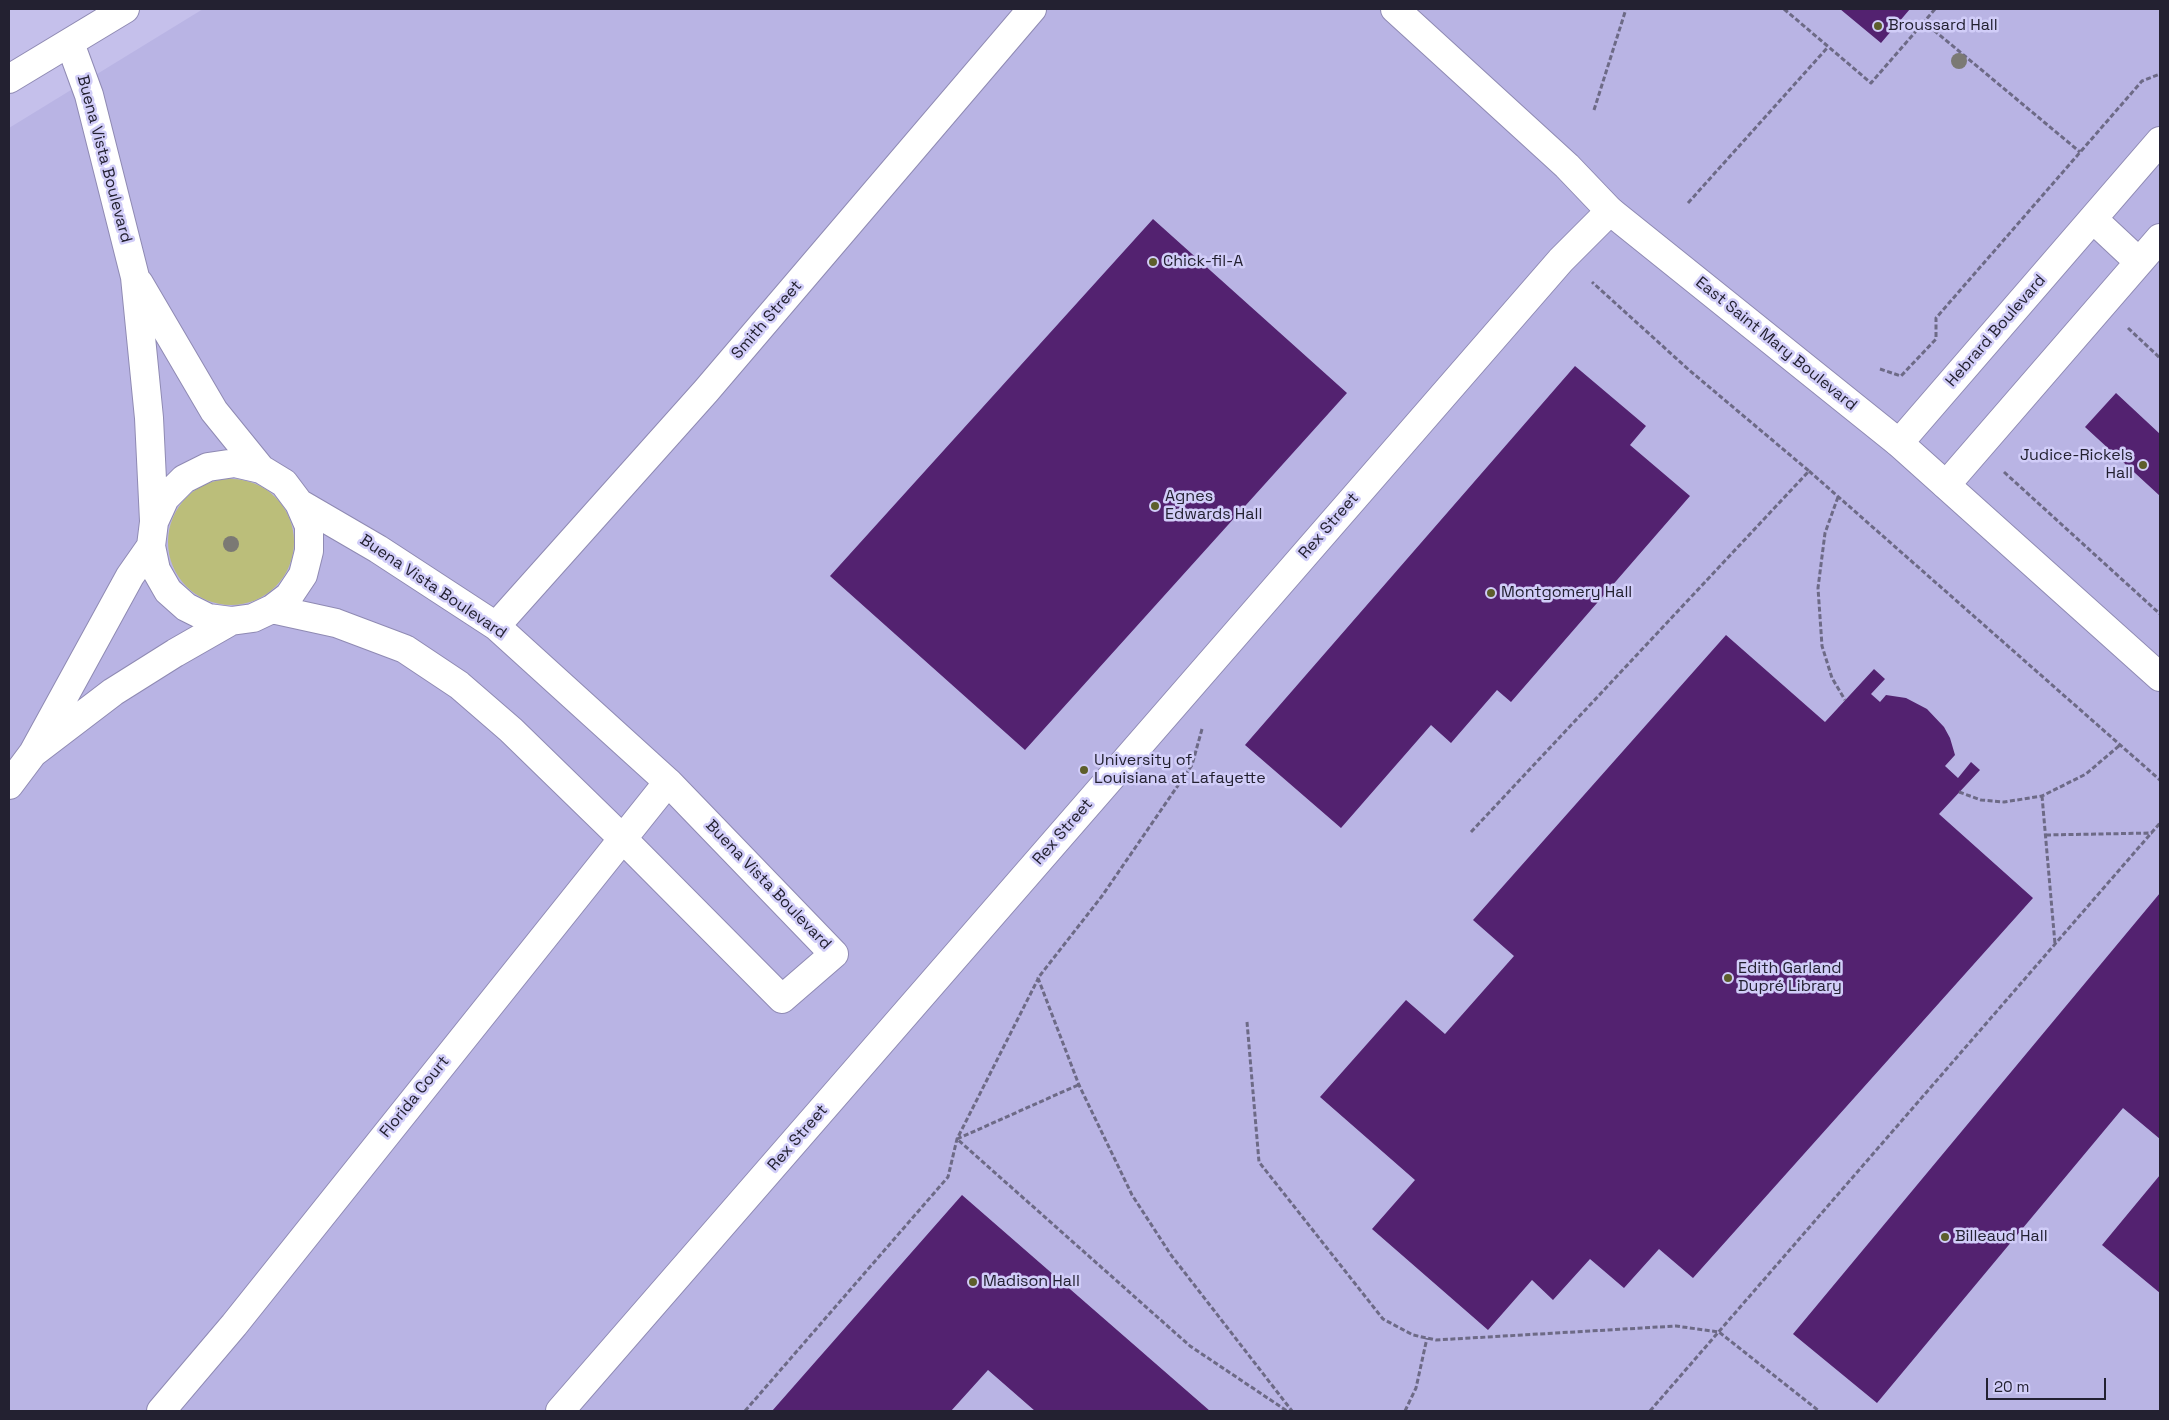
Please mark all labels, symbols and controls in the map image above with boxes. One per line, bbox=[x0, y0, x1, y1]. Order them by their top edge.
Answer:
place label: Broussard Hall bbox=[1888, 16, 1998, 36]
marker: Broussard Hall bbox=[1872, 20, 1884, 32]
street label: Buena Vista Boulevard bbox=[72, 73, 136, 245]
place label: Chick-fil-A bbox=[1163, 252, 1243, 272]
marker: Chick-fil-A bbox=[1147, 256, 1159, 268]
street label: Hebrard Boulevard bbox=[1942, 271, 2050, 391]
street label: East Saint Mary Boulevard bbox=[1692, 273, 1860, 415]
street label: Smith Street bbox=[728, 277, 806, 363]
place label: Judice-Rickels Hall bbox=[2020, 446, 2133, 484]
marker: Judice-Rickels Hall bbox=[2137, 459, 2149, 471]
place label: Agnes Edwards Hall bbox=[1165, 487, 1262, 525]
street label: Rex Street bbox=[1295, 489, 1363, 563]
marker: Agnes Edwards Hall bbox=[1149, 500, 1161, 512]
street label: Buena Vista Boulevard bbox=[356, 531, 510, 643]
place label: Montgomery Hall bbox=[1501, 583, 1632, 603]
marker: Montgomery Hall bbox=[1485, 587, 1497, 599]
place label: University of Louisiana at Lafayette bbox=[1094, 751, 1266, 789]
marker: University of Louisiana at Lafayette bbox=[1078, 764, 1090, 776]
street label: Rex Street bbox=[1029, 795, 1097, 869]
street label: Buena Vista Boulevard bbox=[701, 816, 835, 954]
place label: Edith Garland Dupré Library bbox=[1738, 959, 1842, 997]
marker: Edith Garland Dupré Library bbox=[1722, 972, 1734, 984]
street label: Florida Court bbox=[376, 1052, 454, 1142]
street label: Rex Street bbox=[764, 1101, 832, 1175]
place label: Billeaud Hall bbox=[1955, 1227, 2048, 1247]
marker: Billeaud Hall bbox=[1939, 1231, 1951, 1243]
place label: Madison Hall bbox=[983, 1272, 1080, 1292]
marker: Madison Hall bbox=[967, 1276, 979, 1288]
scale bar bbox=[1989, 1368, 2109, 1400]
text: 20 m bbox=[1994, 1377, 2029, 1396]

